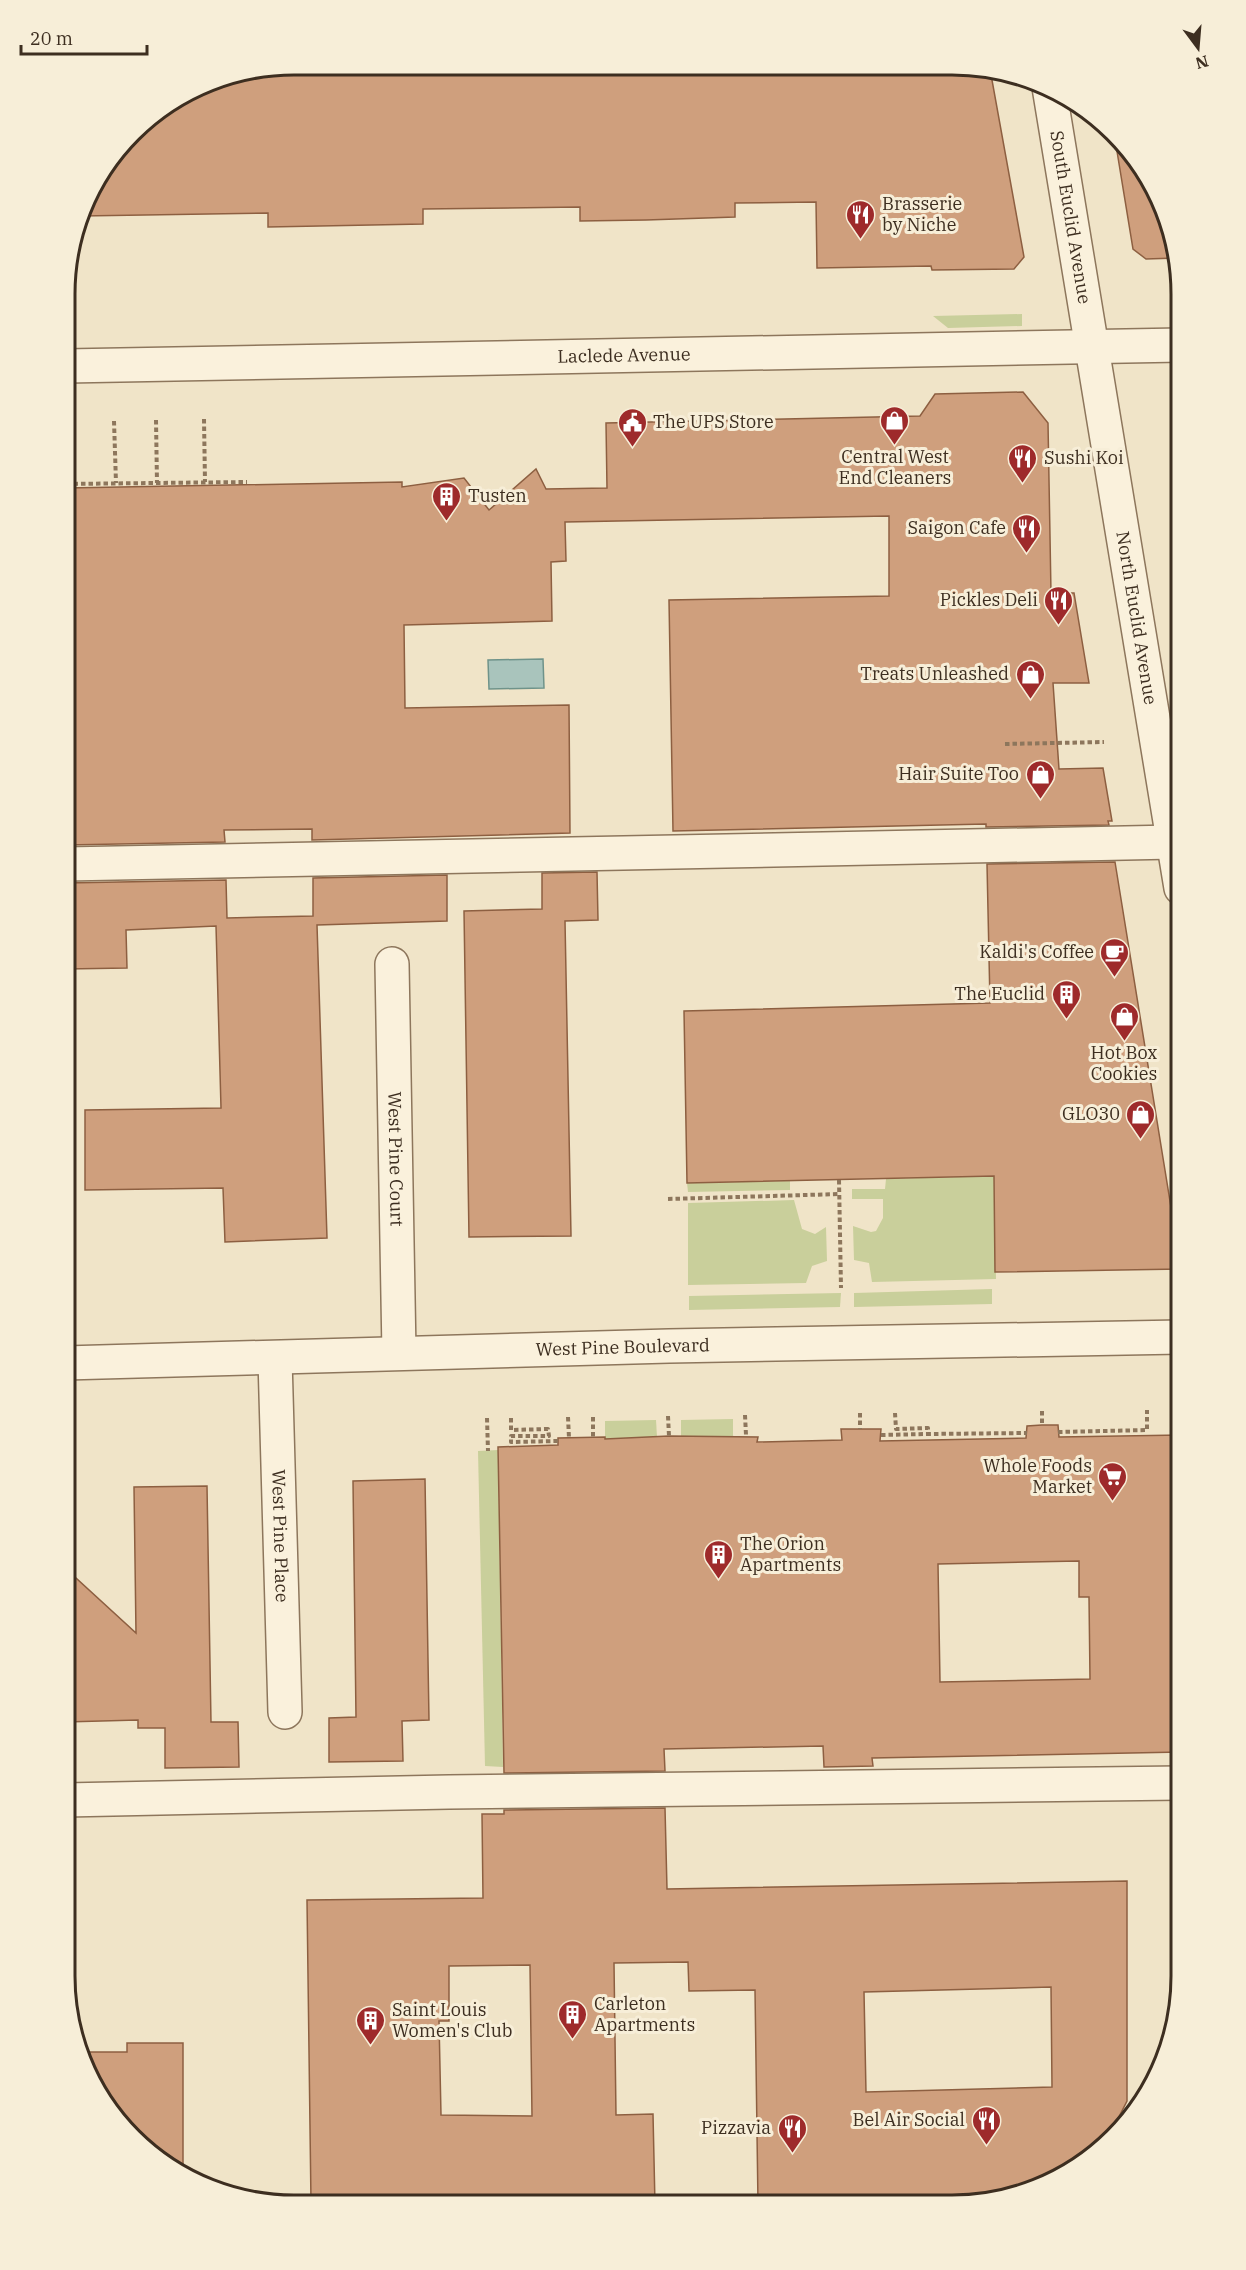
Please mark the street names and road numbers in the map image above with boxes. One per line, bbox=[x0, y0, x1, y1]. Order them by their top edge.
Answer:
street label: South Euclid Avenue bbox=[1045, 129, 1097, 305]
street label: Laclede Avenue bbox=[557, 342, 691, 368]
street label: North Euclid Avenue bbox=[1111, 529, 1163, 706]
street label: West Pine Court bbox=[383, 1091, 409, 1227]
street label: West Pine Boulevard bbox=[535, 1333, 710, 1361]
street label: West Pine Place bbox=[267, 1469, 294, 1603]

